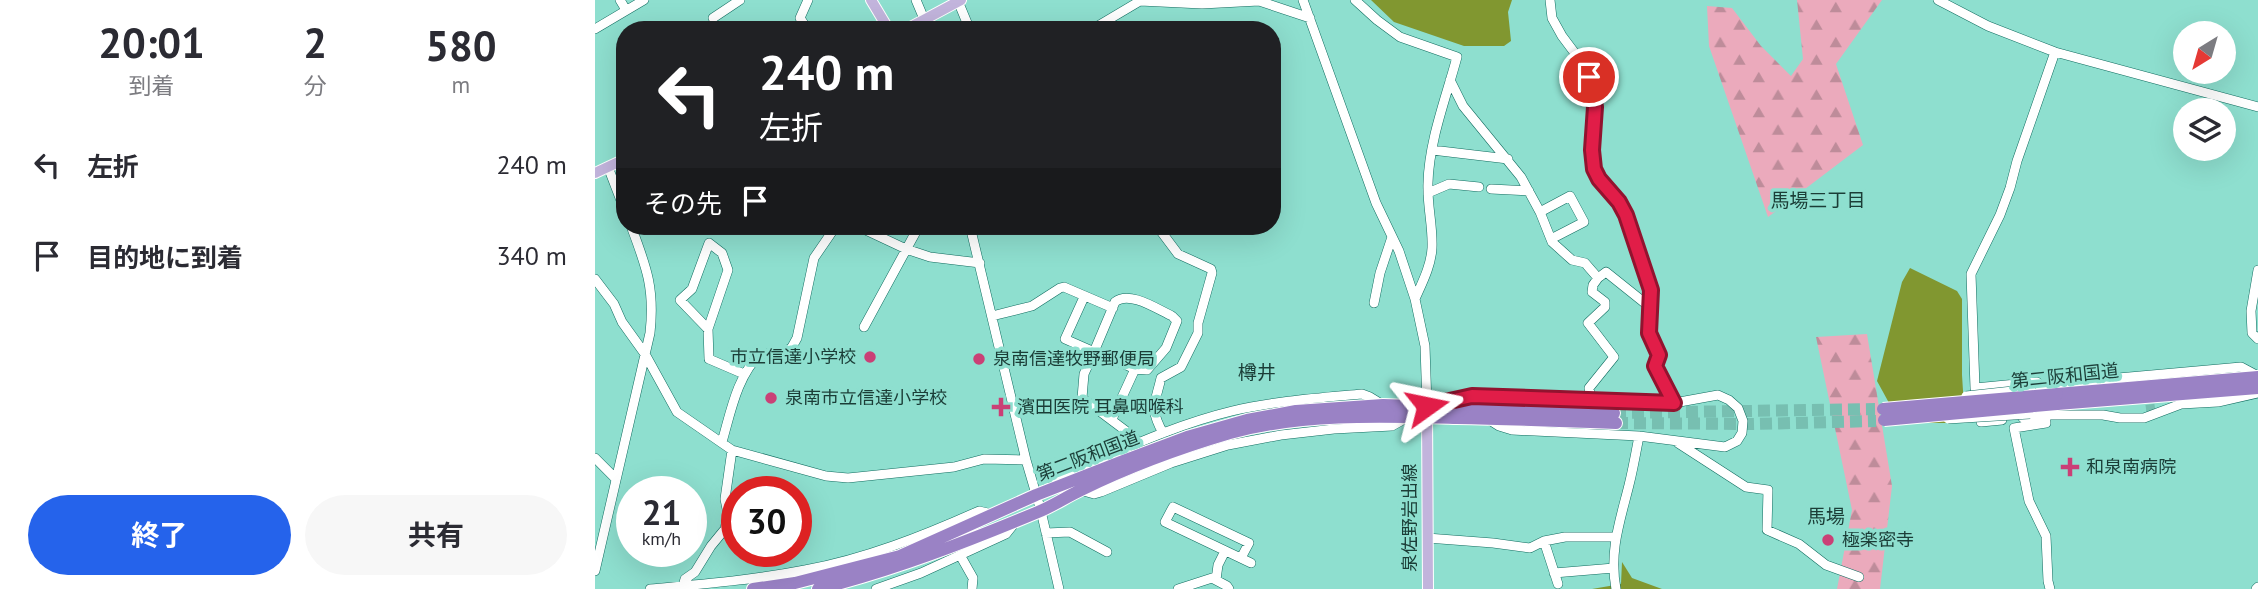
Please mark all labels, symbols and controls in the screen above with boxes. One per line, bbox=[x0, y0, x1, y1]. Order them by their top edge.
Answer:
text: 20:01 bbox=[98, 15, 205, 70]
text: 2 bbox=[303, 15, 327, 70]
text: 580 bbox=[425, 18, 497, 73]
north arrow bbox=[2173, 21, 2237, 84]
map controls bbox=[2173, 21, 2236, 161]
text: 240 m bbox=[759, 40, 894, 104]
pin bbox=[1559, 47, 1619, 107]
icon: left bbox=[644, 49, 735, 140]
icon: arrive bbox=[1570, 58, 1608, 96]
text: m bbox=[452, 70, 470, 99]
text: 到着 bbox=[129, 71, 175, 100]
text: 分 bbox=[304, 71, 327, 100]
button: layers bbox=[2173, 98, 2236, 161]
text: 左折 bbox=[759, 106, 823, 148]
icon: left bbox=[28, 146, 66, 184]
text: 240 m bbox=[496, 148, 567, 181]
text: 左折 bbox=[87, 150, 139, 183]
icon: arrive bbox=[736, 182, 774, 220]
text: その先 bbox=[644, 187, 722, 220]
district label: 馬場三丁目 bbox=[1770, 188, 1866, 212]
icon: arrive bbox=[28, 237, 66, 275]
text: 340 m bbox=[496, 239, 567, 272]
text: 目的地に到着 bbox=[87, 241, 243, 274]
place label: 市立信達小学校 bbox=[730, 345, 856, 368]
place label: 泉南信達牧野郵便局 bbox=[993, 347, 1155, 370]
marker: 市立信達小学校 bbox=[862, 349, 878, 365]
marker: 泉南信達牧野郵便局 bbox=[971, 351, 987, 367]
street label: 第二阪和国道 bbox=[2010, 358, 2120, 393]
district label: 樽井 bbox=[1238, 360, 1276, 384]
position arrow bbox=[1390, 369, 1464, 443]
place label: 泉南市立信達小学校 bbox=[785, 386, 947, 409]
marker: 泉南市立信達小学校 bbox=[763, 390, 779, 406]
place label: 濱田医院 耳鼻咽喉科 bbox=[1017, 395, 1184, 418]
marker: 濱田医院 耳鼻咽喉科 bbox=[991, 397, 1011, 417]
street label: 第二阪和国道 bbox=[1033, 425, 1142, 486]
place label: 和泉南病院 bbox=[2086, 455, 2176, 478]
marker: 和泉南病院 bbox=[2060, 457, 2080, 477]
street label: 泉佐野岩出線 bbox=[1398, 464, 1421, 572]
speed limit sign: 30 bbox=[721, 476, 812, 567]
text: 21 bbox=[642, 489, 681, 535]
button: 終了 bbox=[28, 495, 291, 575]
button: 共有 bbox=[305, 495, 567, 575]
district label: 馬場 bbox=[1807, 504, 1845, 528]
text: km/h bbox=[642, 527, 681, 550]
place label: 極楽密寺 bbox=[1842, 528, 1914, 551]
marker: 極楽密寺 bbox=[1820, 532, 1836, 548]

